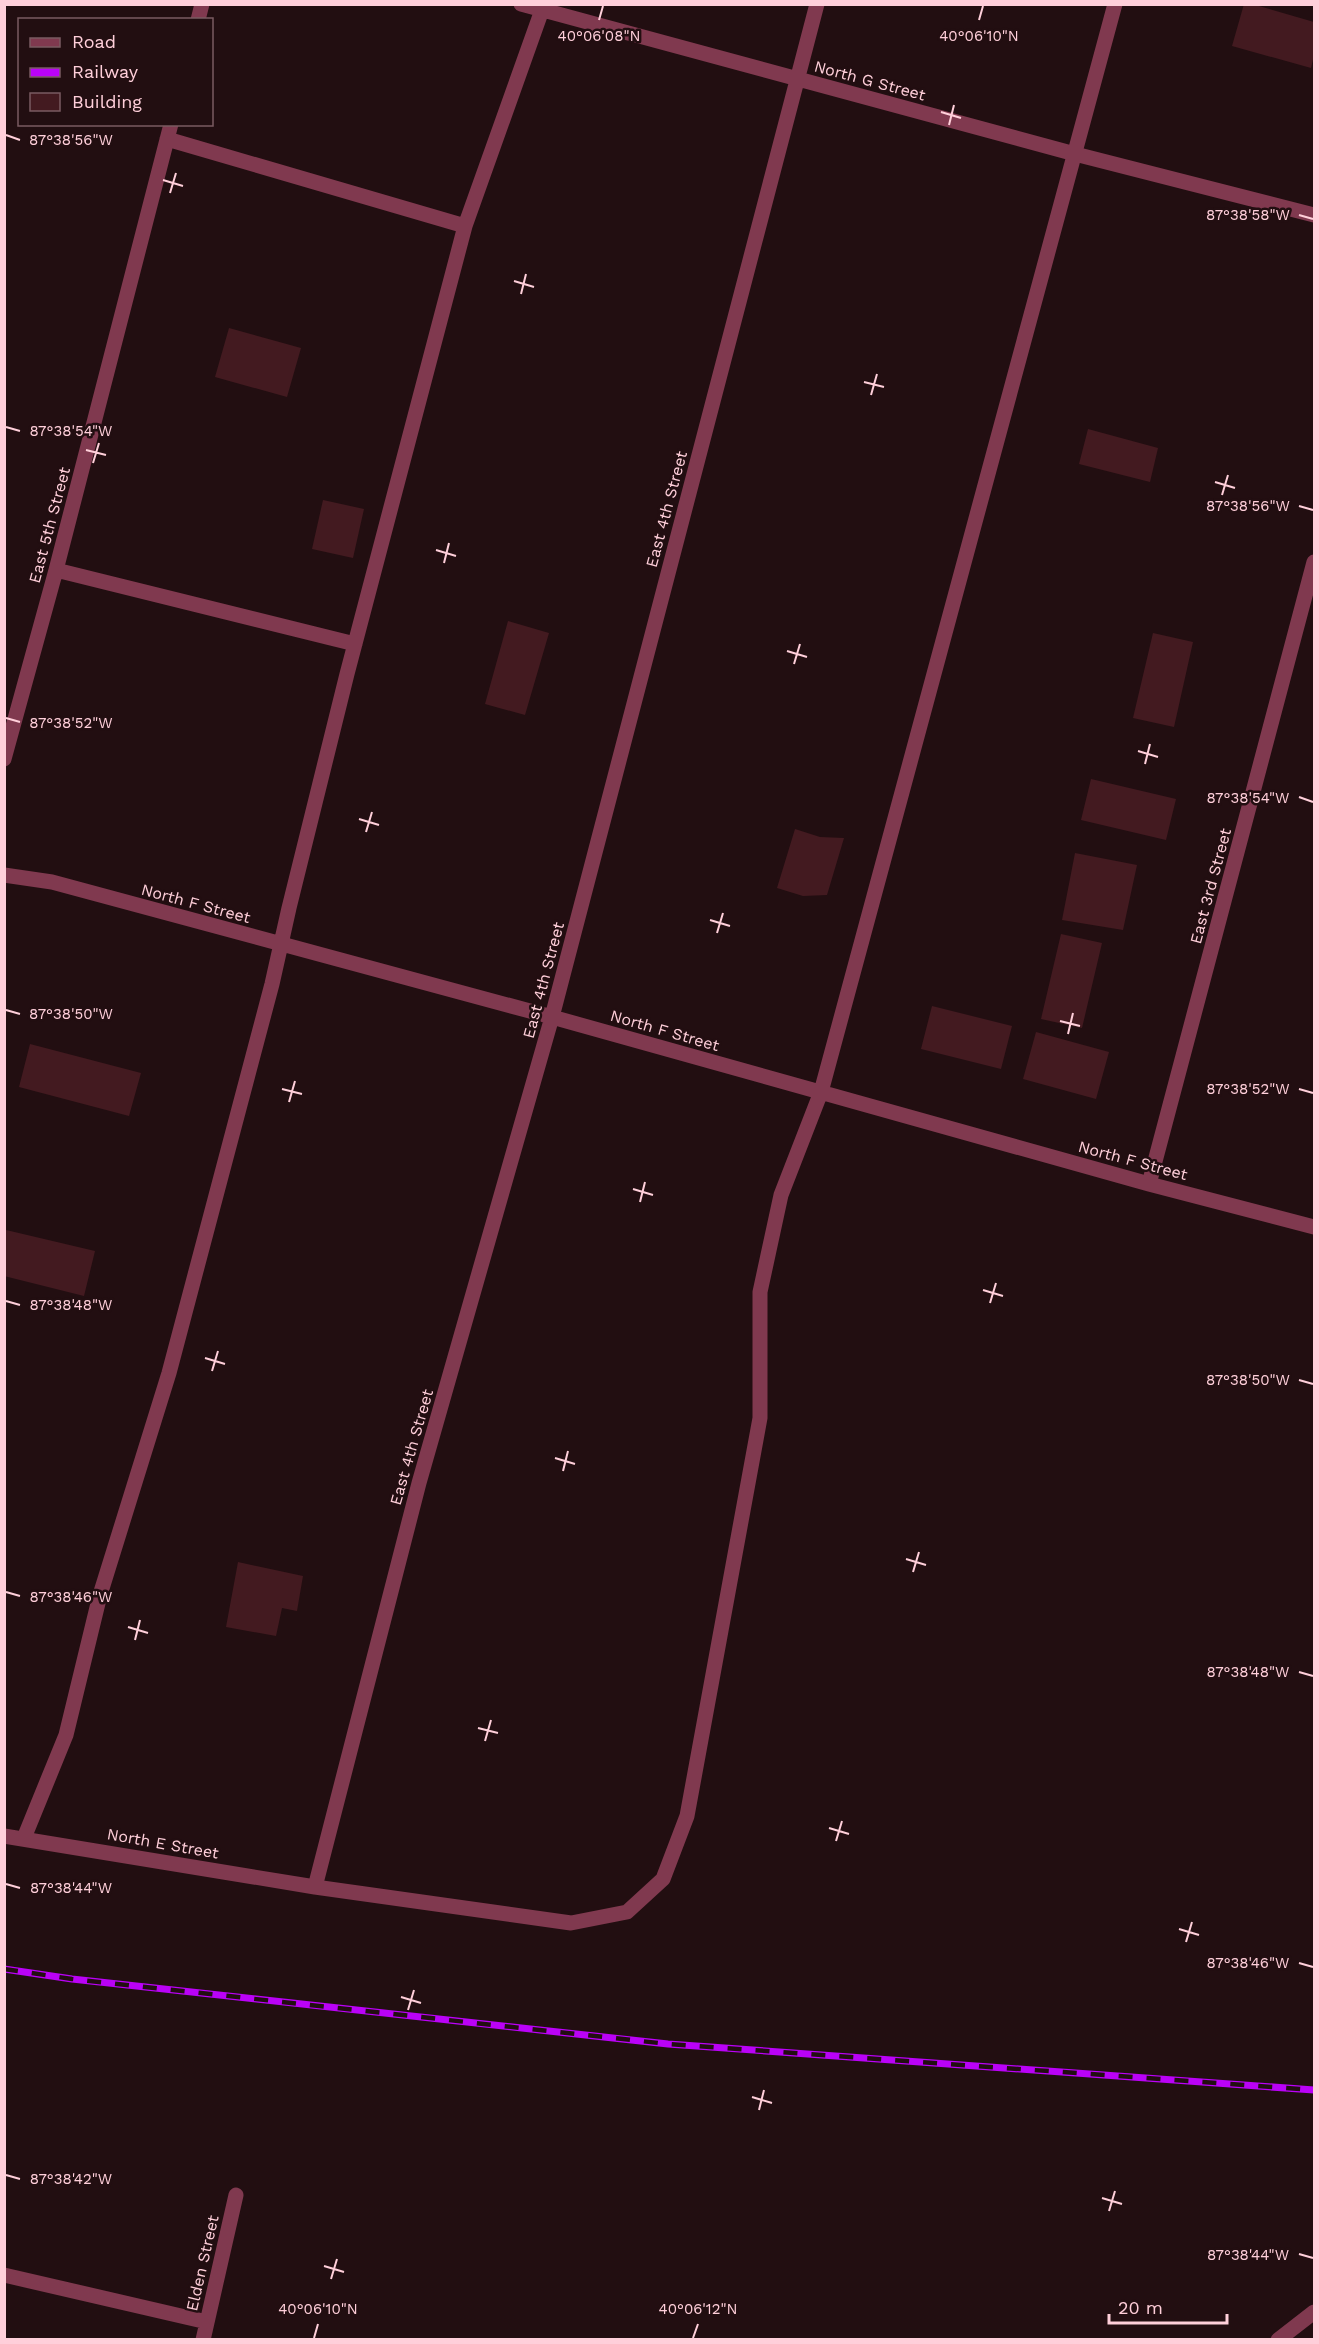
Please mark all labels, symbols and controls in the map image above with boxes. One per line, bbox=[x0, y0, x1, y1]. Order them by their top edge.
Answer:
legend bbox=[18, 18, 213, 126]
text: 40°06'08"N bbox=[558, 27, 640, 45]
text: 40°06'10"N bbox=[939, 27, 1019, 45]
text: Road bbox=[72, 31, 116, 52]
street label: North G Street bbox=[812, 56, 928, 105]
text: Railway bbox=[72, 61, 139, 82]
text: Building bbox=[72, 91, 142, 112]
text: 87°38'56"W bbox=[29, 131, 113, 149]
text: 87°38'58"W bbox=[1206, 206, 1290, 224]
text: 87°38'54"W bbox=[29, 422, 113, 440]
street label: East 4th Street bbox=[642, 449, 691, 569]
street label: East 5th Street bbox=[25, 465, 74, 585]
text: 87°38'56"W bbox=[1206, 497, 1290, 515]
text: 87°38'52"W bbox=[29, 714, 113, 732]
text: 87°38'54"W bbox=[1206, 789, 1290, 807]
street label: East 3rd Street bbox=[1186, 826, 1235, 946]
street label: North F Street bbox=[139, 880, 253, 927]
street label: East 4th Street bbox=[519, 920, 568, 1040]
text: 87°38'50"W bbox=[29, 1005, 113, 1023]
street label: North F Street bbox=[608, 1006, 722, 1055]
text: 87°38'52"W bbox=[1206, 1080, 1290, 1098]
street label: North F Street bbox=[1076, 1137, 1190, 1184]
text: 87°38'48"W bbox=[30, 1296, 112, 1314]
text: 87°38'50"W bbox=[1206, 1371, 1290, 1389]
street label: East 4th Street bbox=[386, 1387, 437, 1507]
text: 87°38'46"W bbox=[30, 1588, 112, 1606]
text: 87°38'48"W bbox=[1207, 1663, 1289, 1681]
street label: North E Street bbox=[106, 1824, 221, 1863]
text: 87°38'44"W bbox=[30, 1879, 112, 1897]
text: 87°38'46"W bbox=[1207, 1954, 1289, 1972]
text: 87°38'42"W bbox=[30, 2170, 112, 2188]
street label: Elden Street bbox=[182, 2213, 223, 2313]
text: 87°38'44"W bbox=[1207, 2246, 1289, 2264]
scale bar bbox=[1109, 2287, 1228, 2325]
text: 20 m bbox=[1118, 2297, 1163, 2318]
text: 40°06'10"N bbox=[278, 2300, 358, 2318]
text: 40°06'12"N bbox=[658, 2300, 738, 2318]

